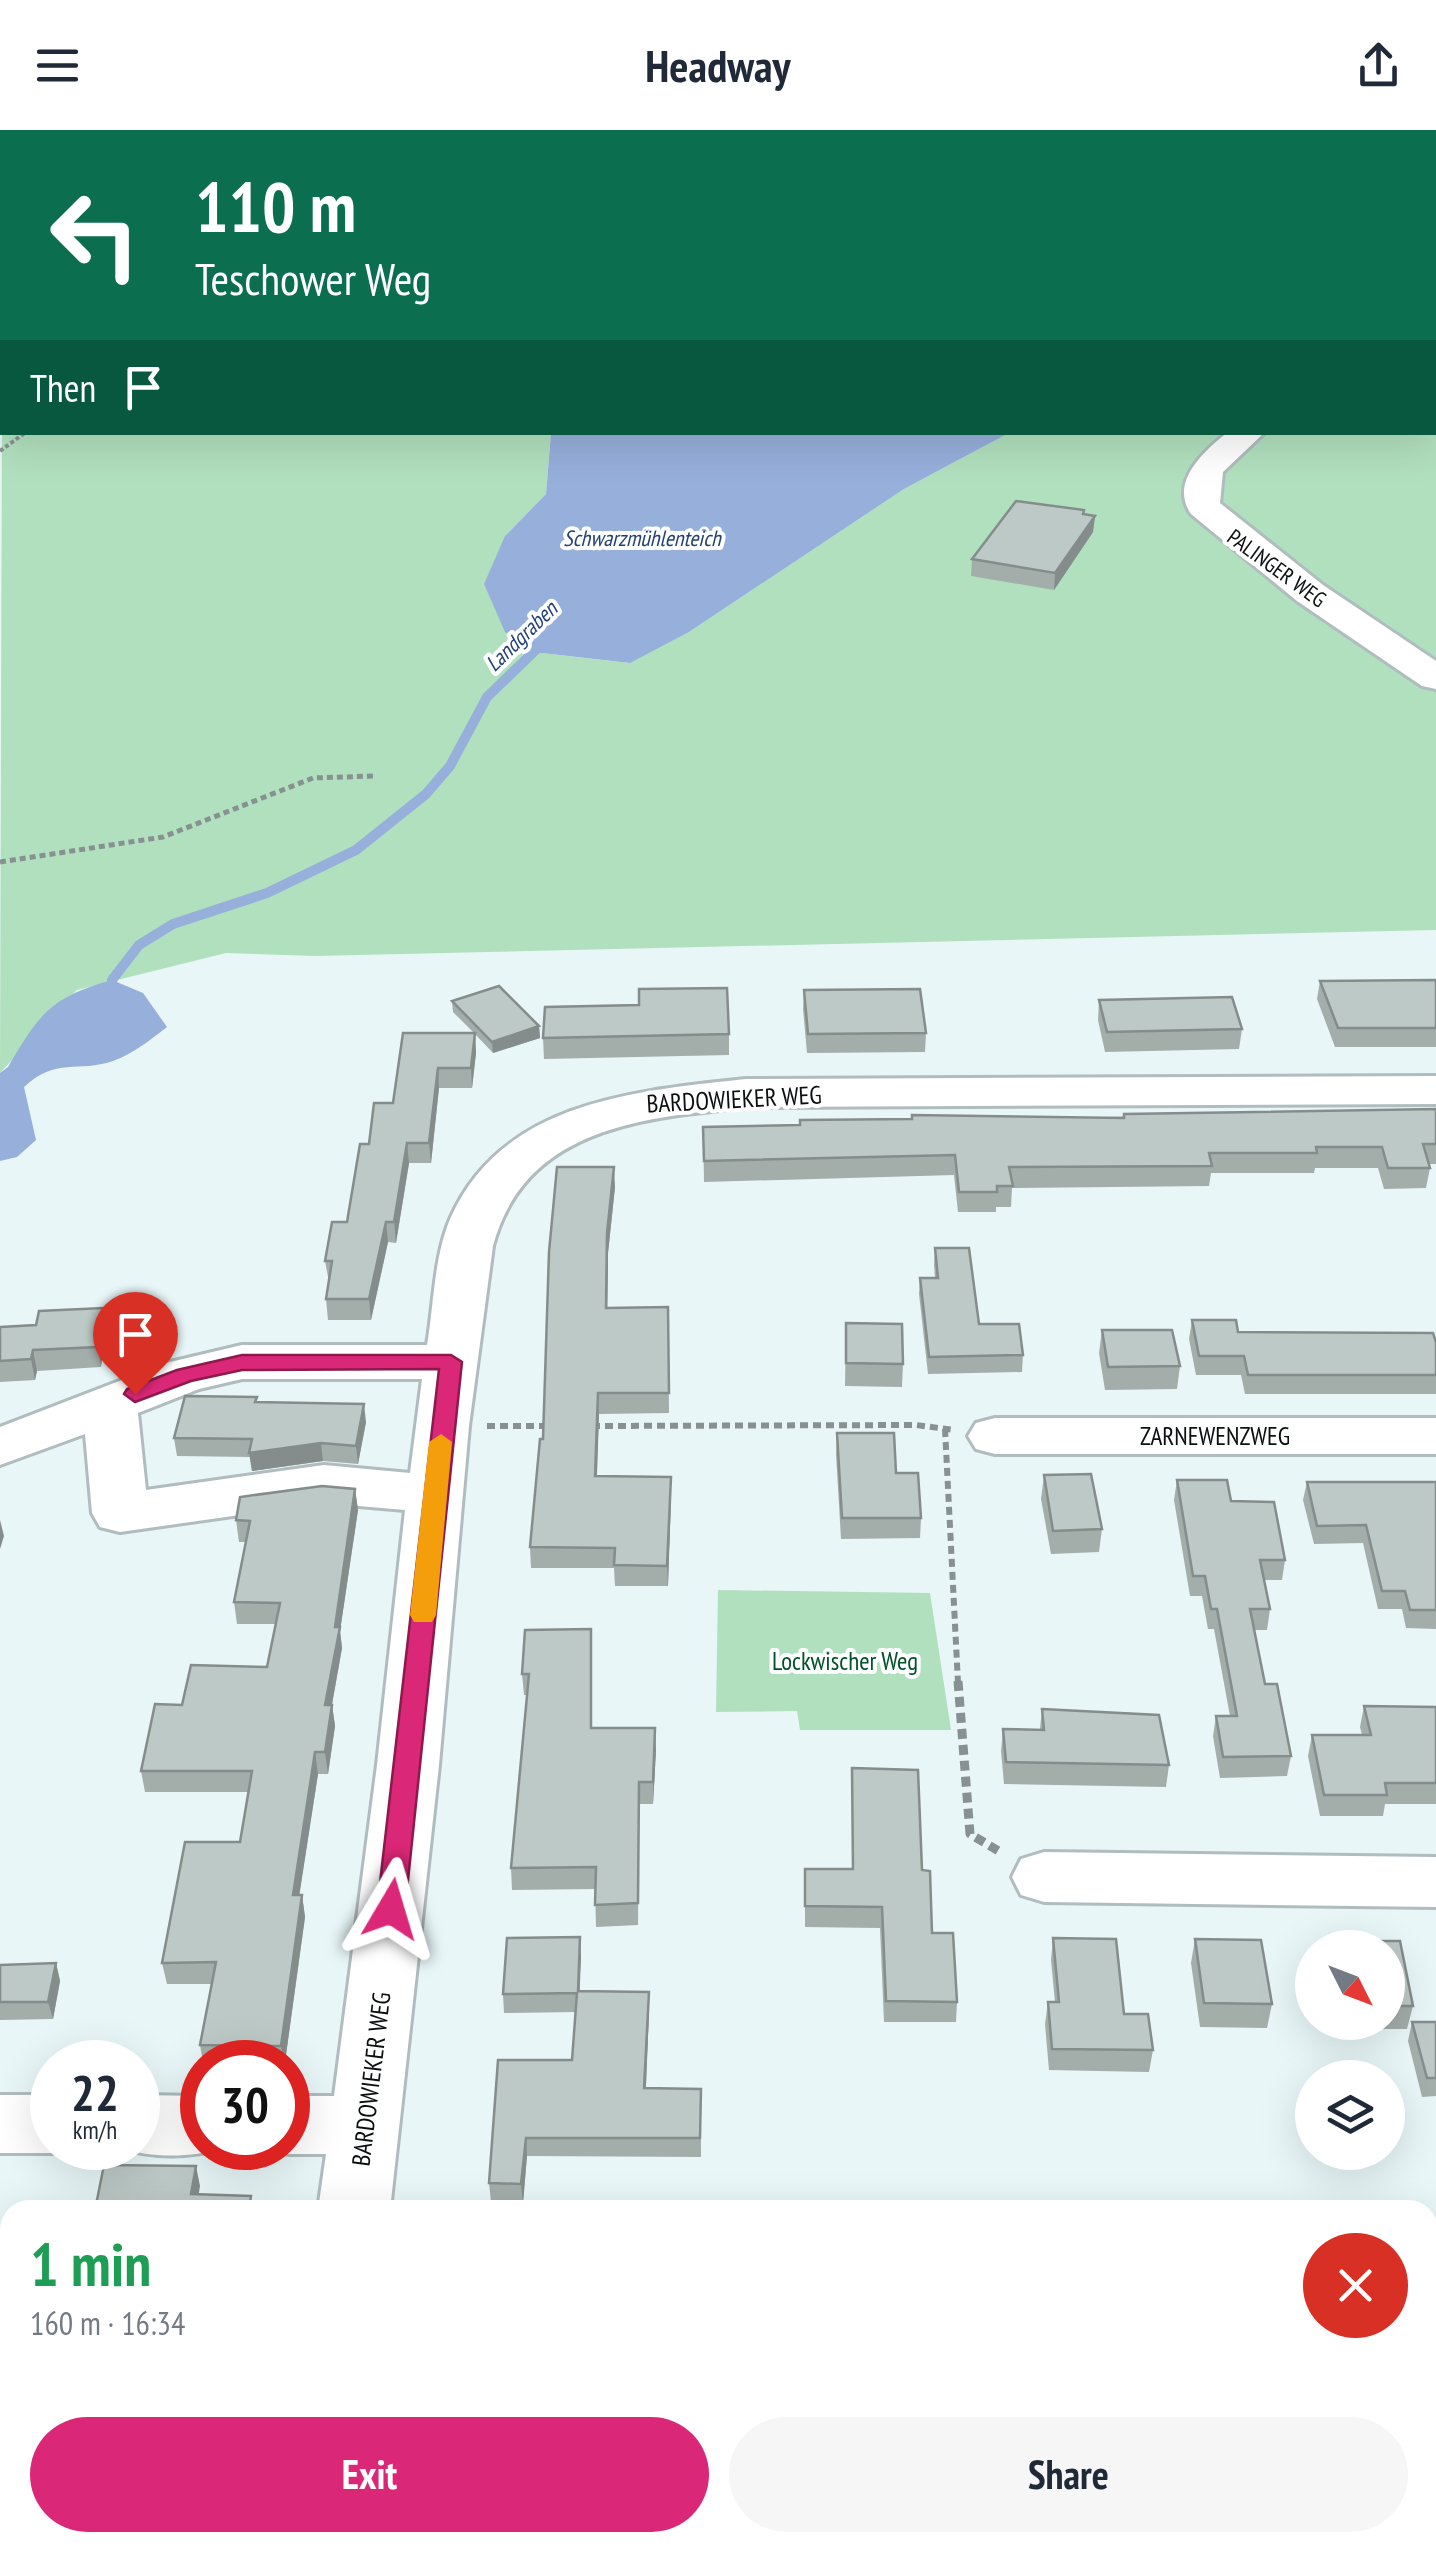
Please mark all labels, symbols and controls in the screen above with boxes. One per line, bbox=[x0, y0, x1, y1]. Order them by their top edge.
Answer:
text: Headway bbox=[645, 36, 791, 94]
icon: menu bbox=[30, 38, 85, 93]
icon: share bbox=[1351, 38, 1406, 93]
text: 110 m bbox=[195, 161, 356, 251]
icon: left bbox=[30, 170, 160, 300]
text: Teschower Weg bbox=[195, 249, 431, 307]
icon: arrive bbox=[116, 360, 171, 415]
text: Then bbox=[30, 363, 96, 412]
street label: PALINGER WEG bbox=[1222, 523, 1332, 613]
water label: Schwarzmühlenteich bbox=[563, 524, 722, 552]
water label: Landgraben bbox=[479, 594, 564, 677]
street label: BARDOWIEKER WEG bbox=[646, 1078, 822, 1120]
pin bbox=[93, 1292, 178, 1395]
icon: arrive bbox=[108, 1307, 163, 1362]
street label: ZARNEWENZWEG bbox=[1140, 1420, 1290, 1452]
park label: Lockwischer Weg bbox=[772, 1645, 918, 1677]
position arrow bbox=[339, 1857, 443, 1961]
north arrow bbox=[1295, 1930, 1405, 2040]
map controls bbox=[1295, 1930, 1405, 2170]
street label: BARDOWIEKER WEG bbox=[344, 1990, 398, 2168]
speed limit sign: 30 bbox=[180, 2040, 310, 2170]
text: 22 bbox=[71, 2060, 119, 2125]
button: layers bbox=[1295, 2060, 1405, 2170]
text: km/h bbox=[73, 2114, 117, 2146]
text: 1 min bbox=[30, 2225, 151, 2303]
button: close bbox=[1303, 2233, 1408, 2338]
text: 160 m · 16:34 bbox=[30, 2302, 185, 2344]
button: Exit bbox=[30, 2417, 709, 2532]
button: Share bbox=[729, 2417, 1408, 2532]

